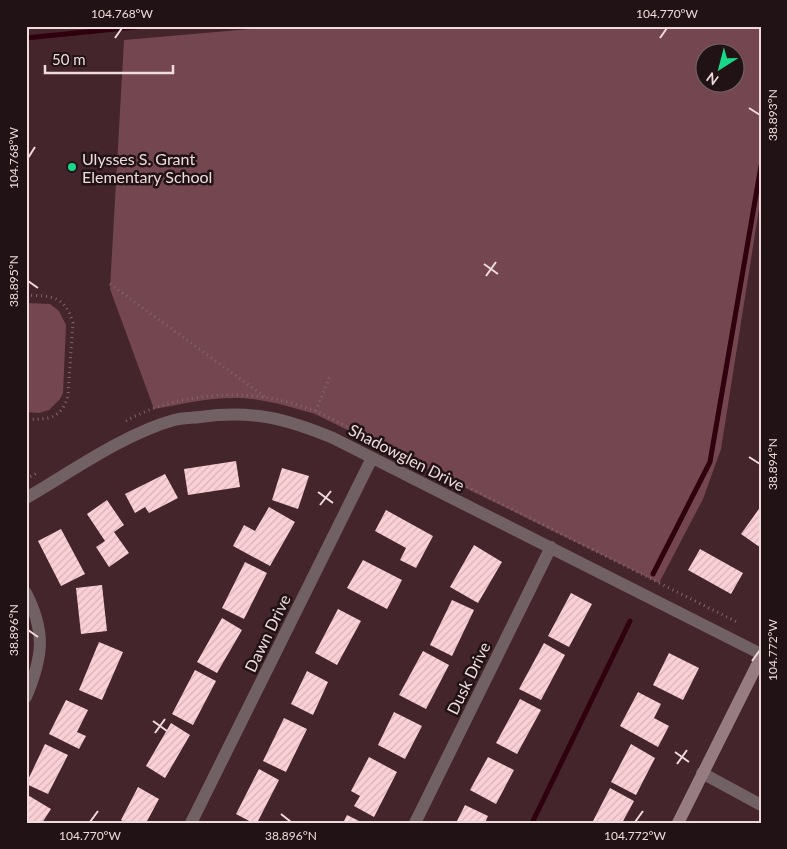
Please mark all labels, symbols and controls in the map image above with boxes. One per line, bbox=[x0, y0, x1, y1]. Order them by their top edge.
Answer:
text: 104.768°W bbox=[91, 6, 154, 21]
text: 104.770°W bbox=[636, 6, 699, 21]
scale bar bbox=[45, 42, 172, 74]
north arrow bbox=[694, 42, 744, 92]
text: 50 m bbox=[52, 50, 86, 68]
text: N bbox=[703, 69, 721, 89]
text: 38.893°N bbox=[765, 89, 780, 141]
text: 104.768°W bbox=[6, 126, 21, 189]
place label: Ulysses S. Grant Elementary School bbox=[82, 149, 212, 186]
marker: Ulysses S. Grant Elementary School bbox=[66, 161, 78, 173]
text: 38.895°N bbox=[6, 255, 21, 307]
street label: Shadowglen Drive bbox=[346, 420, 468, 494]
text: 38.894°N bbox=[765, 438, 780, 490]
street label: Dawn Drive bbox=[240, 591, 294, 675]
text: 38.896°N bbox=[6, 604, 21, 656]
text: 104.772°W bbox=[765, 618, 780, 681]
street label: Dusk Drive bbox=[442, 639, 494, 717]
text: 104.770°W bbox=[59, 828, 122, 843]
text: 38.896°N bbox=[265, 828, 317, 843]
text: 104.772°W bbox=[604, 828, 667, 843]

